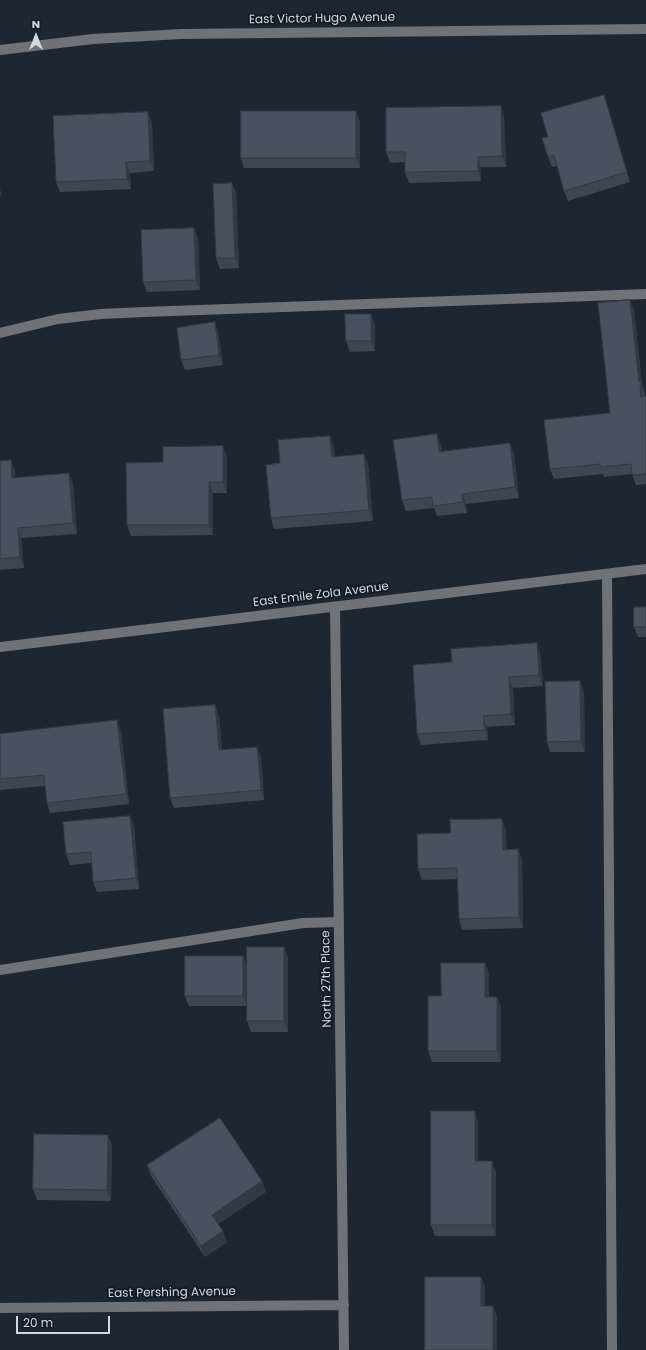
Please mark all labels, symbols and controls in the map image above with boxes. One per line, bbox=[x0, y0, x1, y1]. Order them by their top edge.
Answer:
street label: East Victor Hugo Avenue bbox=[249, 11, 395, 27]
north arrow bbox=[16, 16, 56, 56]
text: N bbox=[32, 16, 40, 32]
street label: East Emile Zola Avenue bbox=[252, 580, 390, 610]
street label: North 27th Place bbox=[319, 930, 335, 1028]
street label: East Pershing Avenue bbox=[108, 1285, 236, 1301]
scale bar bbox=[18, 1308, 112, 1334]
text: 20 m bbox=[23, 1314, 53, 1331]

